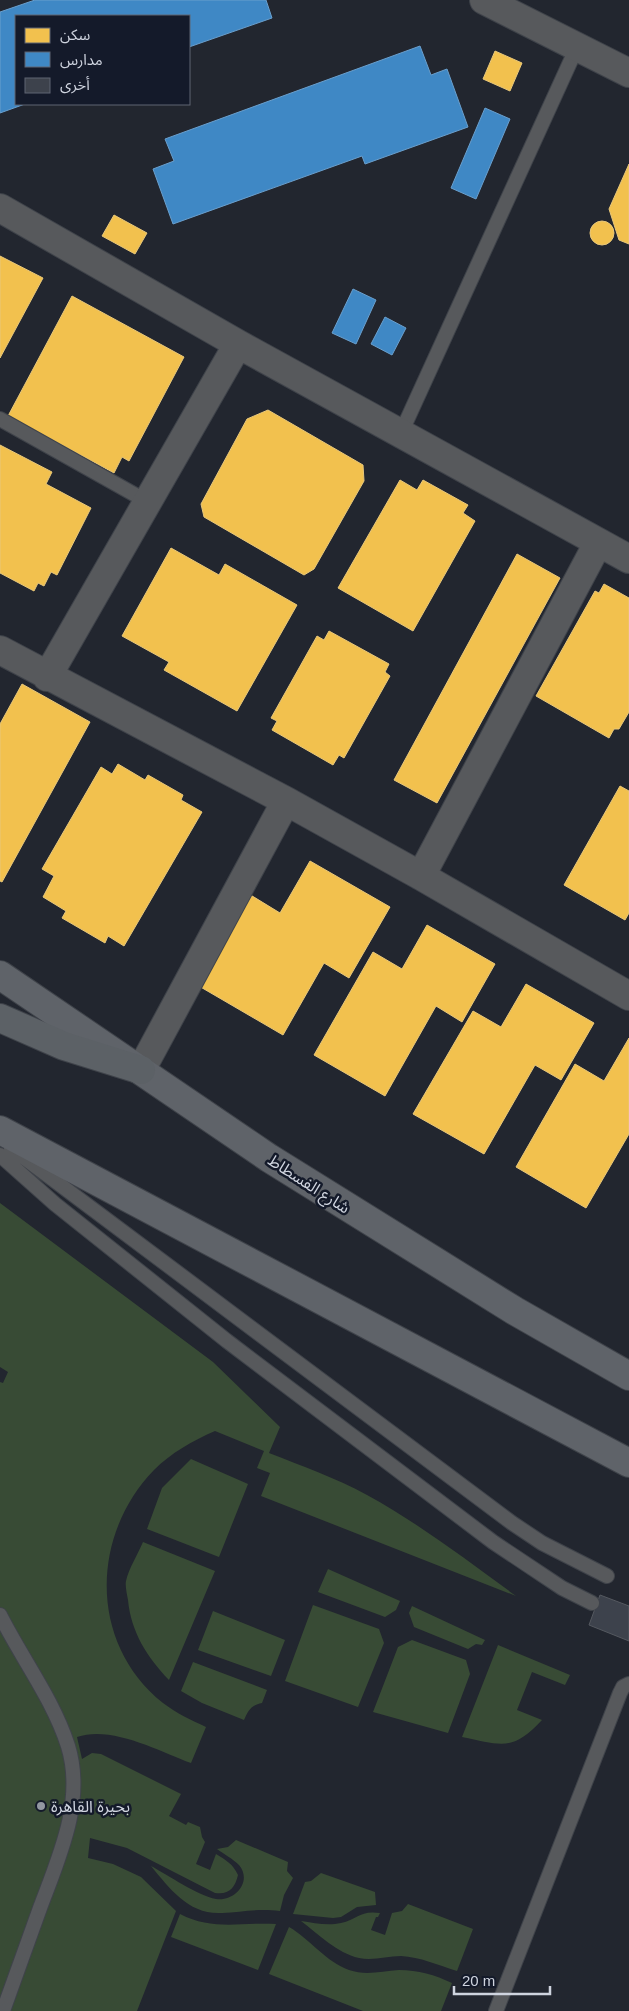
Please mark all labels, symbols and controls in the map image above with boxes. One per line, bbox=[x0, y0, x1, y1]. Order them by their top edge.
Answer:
legend bbox=[15, 15, 190, 105]
text: سكن bbox=[60, 26, 91, 44]
text: مدارس bbox=[60, 51, 103, 69]
text: أخرى bbox=[60, 76, 90, 94]
street label: شارع الفسطاط bbox=[263, 1151, 353, 1220]
place label: بحيرة القاهرة bbox=[51, 1798, 130, 1816]
marker: بحيرة القاهرة bbox=[35, 1800, 47, 1812]
scale bar bbox=[454, 1964, 550, 1996]
text: 20 m bbox=[462, 1972, 495, 1989]

